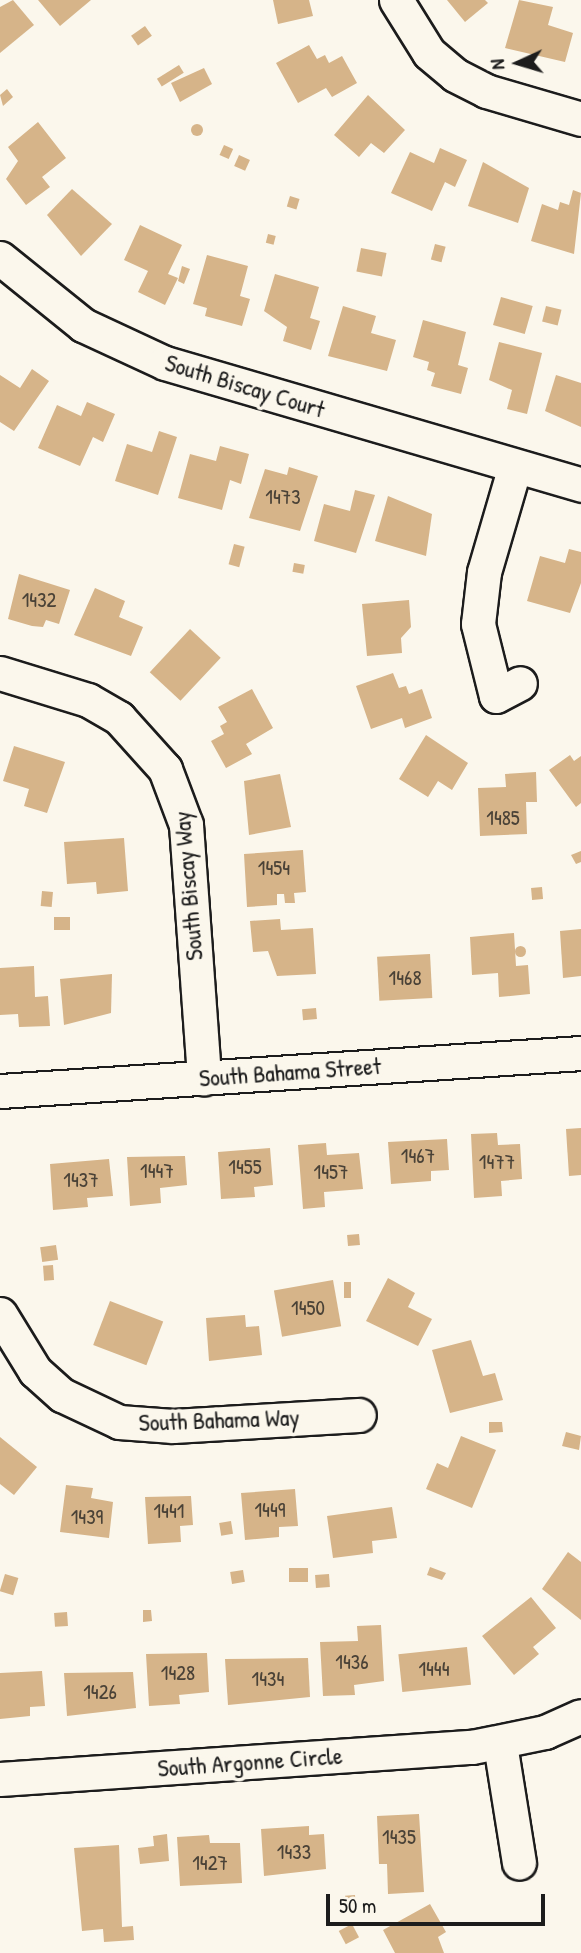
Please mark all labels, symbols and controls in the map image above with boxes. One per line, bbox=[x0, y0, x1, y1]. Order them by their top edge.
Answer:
north arrow bbox=[483, 28, 553, 98]
text: N bbox=[484, 59, 510, 70]
street label: South Biscay Court bbox=[162, 348, 328, 424]
house number: 1473 bbox=[265, 484, 301, 510]
house number: 1432 bbox=[22, 587, 56, 613]
house number: 1485 bbox=[486, 805, 520, 831]
street label: South Biscay Way bbox=[167, 810, 209, 962]
house number: 1454 bbox=[258, 855, 290, 881]
house number: 1468 bbox=[389, 965, 421, 991]
street label: South Bahama Street bbox=[198, 1051, 382, 1093]
house number: 1467 bbox=[401, 1143, 435, 1169]
house number: 1477 bbox=[479, 1149, 515, 1175]
house number: 1455 bbox=[228, 1154, 262, 1180]
house number: 1447 bbox=[140, 1158, 174, 1184]
house number: 1457 bbox=[314, 1159, 348, 1185]
house number: 1437 bbox=[63, 1167, 99, 1193]
house number: 1450 bbox=[291, 1295, 325, 1321]
street label: South Bahama Way bbox=[138, 1403, 300, 1437]
house number: 1449 bbox=[254, 1497, 286, 1523]
house number: 1441 bbox=[154, 1498, 184, 1524]
house number: 1439 bbox=[71, 1504, 103, 1530]
house number: 1436 bbox=[335, 1649, 369, 1675]
house number: 1444 bbox=[418, 1656, 450, 1682]
house number: 1428 bbox=[161, 1660, 195, 1686]
house number: 1434 bbox=[252, 1666, 284, 1692]
house number: 1426 bbox=[83, 1679, 117, 1705]
street label: South Argonne Circle bbox=[157, 1741, 343, 1783]
house number: 1435 bbox=[382, 1824, 416, 1850]
house number: 1433 bbox=[277, 1839, 311, 1865]
house number: 1427 bbox=[192, 1850, 228, 1876]
scale bar bbox=[329, 1880, 548, 1924]
text: 50 m bbox=[339, 1891, 376, 1920]

